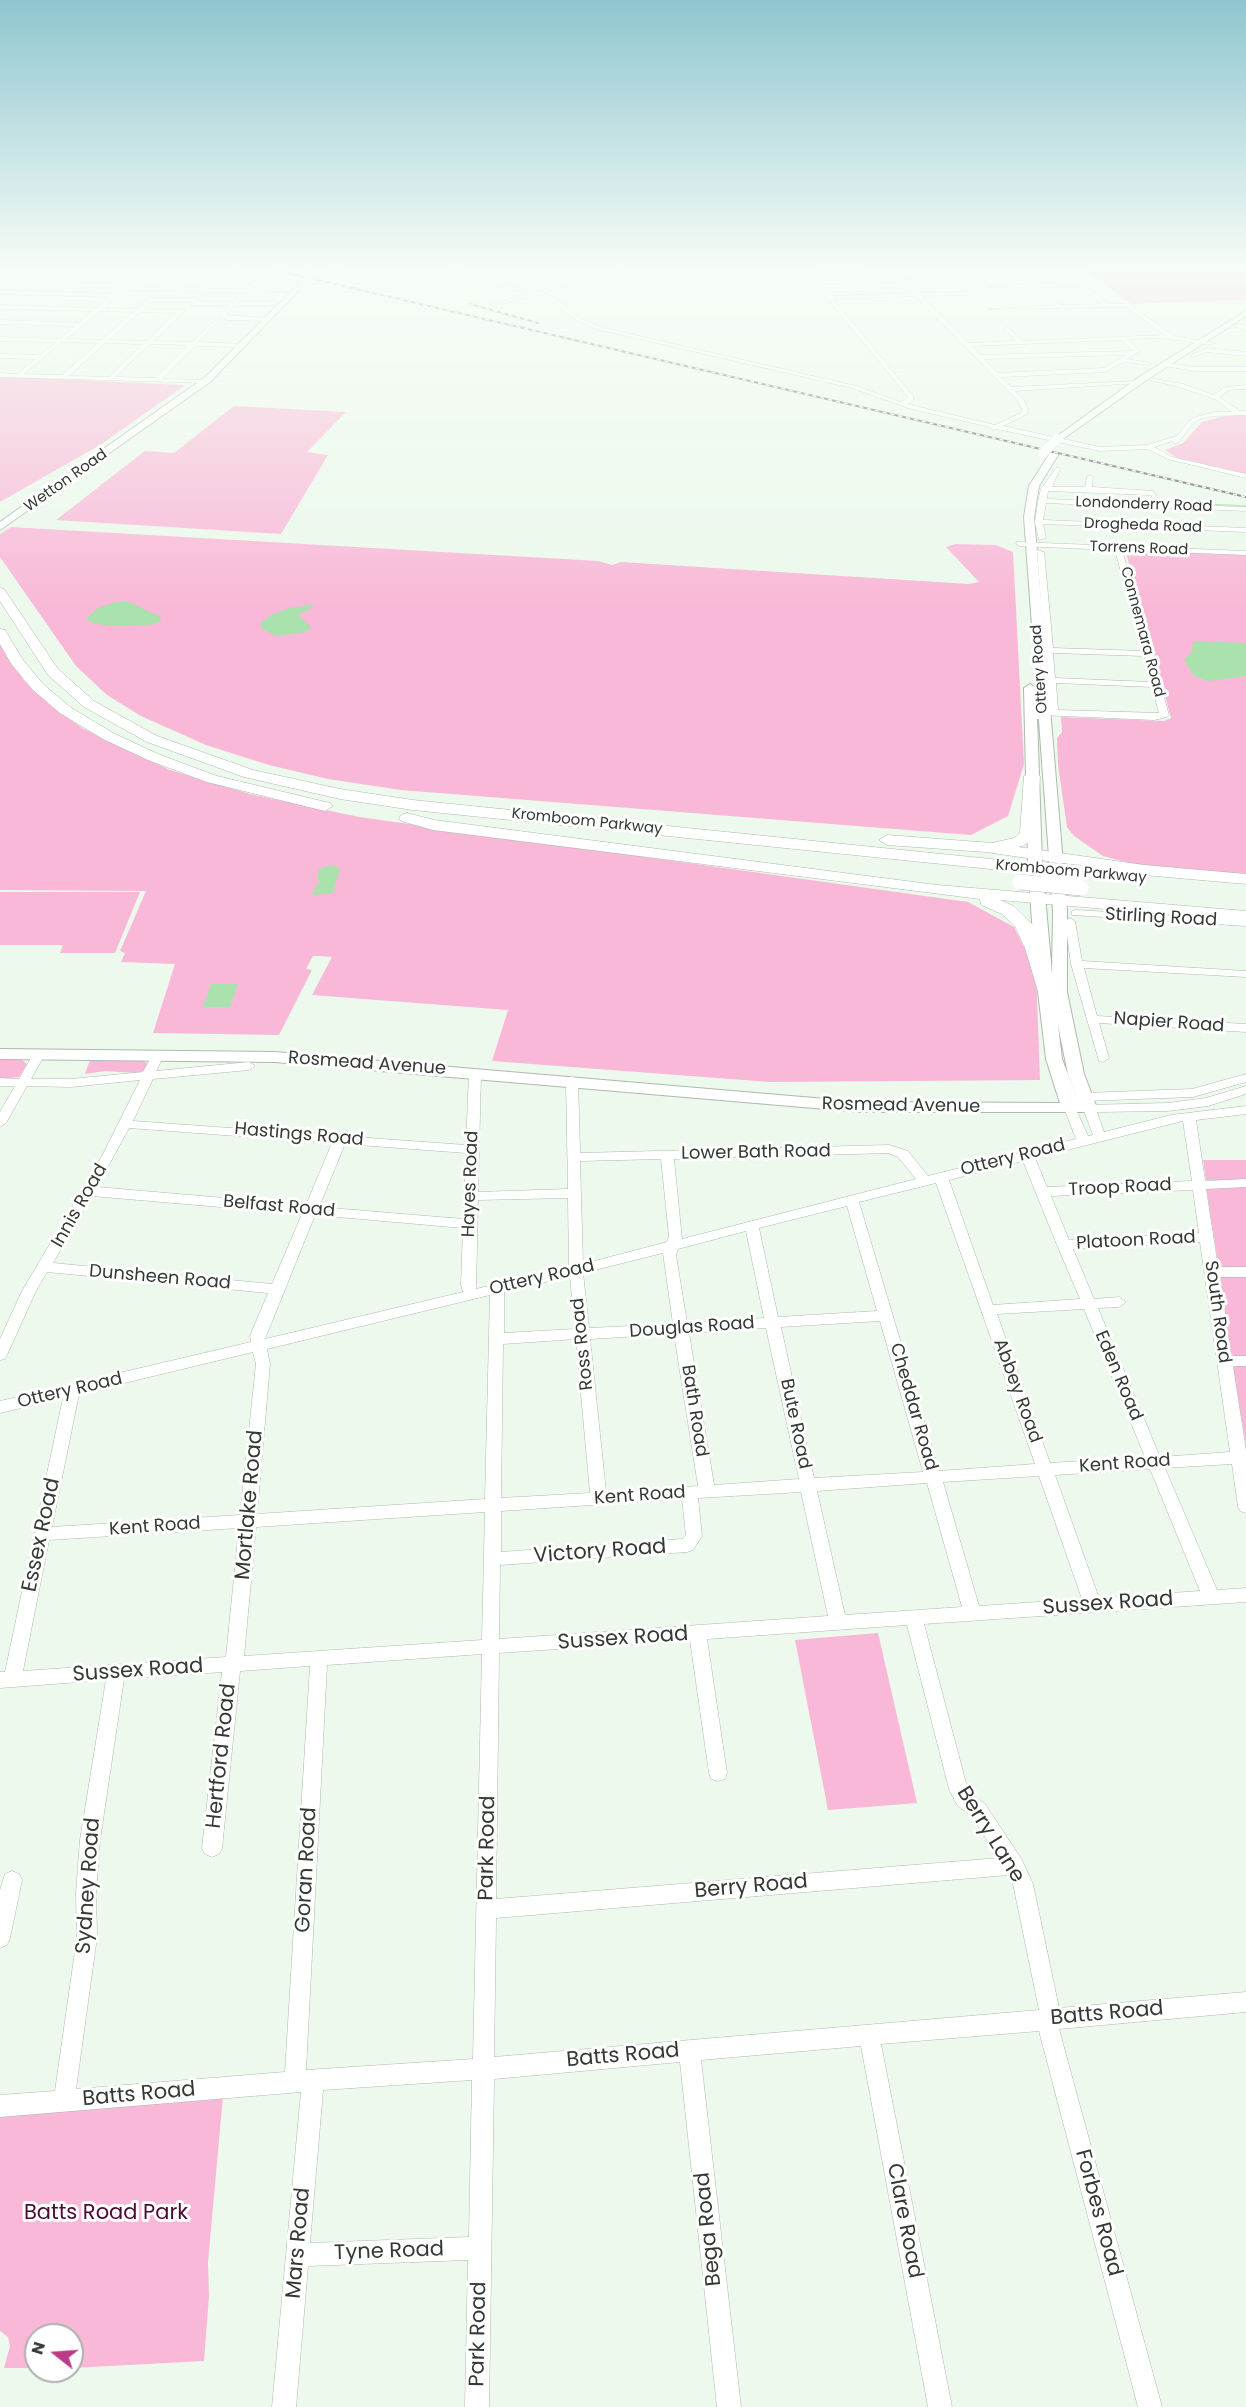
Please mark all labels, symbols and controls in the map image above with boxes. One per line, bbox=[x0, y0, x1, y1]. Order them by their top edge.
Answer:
street label: Wetton Road bbox=[21, 446, 111, 516]
street label: Londonderry Road bbox=[1075, 494, 1213, 516]
street label: Drogheda Road bbox=[1084, 515, 1202, 537]
street label: Torrens Road bbox=[1089, 538, 1189, 560]
street label: Connemara Road bbox=[1116, 565, 1168, 699]
street label: Ottery Road bbox=[1028, 624, 1052, 714]
street label: Kromboom Parkway bbox=[511, 805, 663, 839]
street label: Kromboom Parkway bbox=[995, 856, 1147, 888]
street label: Stirling Road bbox=[1104, 904, 1218, 932]
street label: Napier Road bbox=[1113, 1008, 1225, 1038]
street label: Rosmead Avenue bbox=[287, 1048, 447, 1080]
street label: Rosmead Avenue bbox=[822, 1094, 980, 1118]
street label: Hastings Road bbox=[233, 1119, 365, 1151]
street label: Hayes Road bbox=[458, 1130, 484, 1238]
street label: Ottery Road bbox=[959, 1135, 1067, 1181]
street label: Lower Bath Road bbox=[681, 1141, 831, 1165]
street label: Innis Road bbox=[47, 1160, 113, 1252]
street label: Troop Road bbox=[1068, 1175, 1172, 1201]
street label: Belfast Road bbox=[222, 1191, 336, 1223]
street label: Platoon Road bbox=[1076, 1227, 1196, 1255]
street label: Ottery Road bbox=[488, 1255, 596, 1301]
street label: South Road bbox=[1199, 1259, 1235, 1365]
street label: Dunsheen Road bbox=[88, 1261, 232, 1295]
street label: Ross Road bbox=[567, 1297, 599, 1391]
street label: Douglas Road bbox=[629, 1313, 755, 1343]
street label: Eden Road bbox=[1089, 1328, 1147, 1424]
street label: Abbey Road bbox=[988, 1336, 1046, 1446]
street label: Cheddar Road bbox=[885, 1341, 941, 1473]
street label: Bath Road bbox=[676, 1363, 712, 1459]
street label: Ottery Road bbox=[16, 1368, 124, 1414]
street label: Bute Road bbox=[775, 1377, 815, 1471]
street label: Mortlake Road bbox=[231, 1429, 269, 1581]
street label: Kent Road bbox=[1079, 1450, 1171, 1478]
street label: Essex Road bbox=[18, 1476, 66, 1594]
street label: Kent Road bbox=[594, 1482, 686, 1510]
street label: Kent Road bbox=[109, 1513, 201, 1541]
street label: Victory Road bbox=[533, 1535, 667, 1569]
street label: Sussex Road bbox=[1042, 1587, 1174, 1621]
street label: Sussex Road bbox=[557, 1622, 689, 1656]
street label: Sussex Road bbox=[72, 1654, 204, 1688]
street label: Hertford Road bbox=[202, 1682, 242, 1830]
street label: Berry Lane bbox=[951, 1782, 1029, 1888]
street label: Park Road bbox=[474, 1795, 502, 1901]
street label: Goran Road bbox=[291, 1807, 323, 1933]
street label: Sydney Road bbox=[72, 1817, 106, 1955]
street label: Berry Road bbox=[693, 1869, 809, 1905]
street label: Batts Road bbox=[1049, 1997, 1165, 2031]
street label: Batts Road bbox=[565, 2039, 681, 2073]
street label: Batts Road bbox=[81, 2078, 197, 2112]
street label: Forbes Road bbox=[1069, 2147, 1127, 2279]
street label: Clare Road bbox=[881, 2161, 927, 2281]
street label: Bega Road bbox=[690, 2171, 728, 2287]
street label: Mars Road bbox=[282, 2186, 316, 2300]
park label: Batts Road Park bbox=[24, 2201, 188, 2227]
street label: Tyne Road bbox=[334, 2237, 444, 2267]
street label: Park Road bbox=[465, 2281, 493, 2387]
north arrow bbox=[24, 2323, 84, 2383]
text: N bbox=[25, 2339, 51, 2357]

